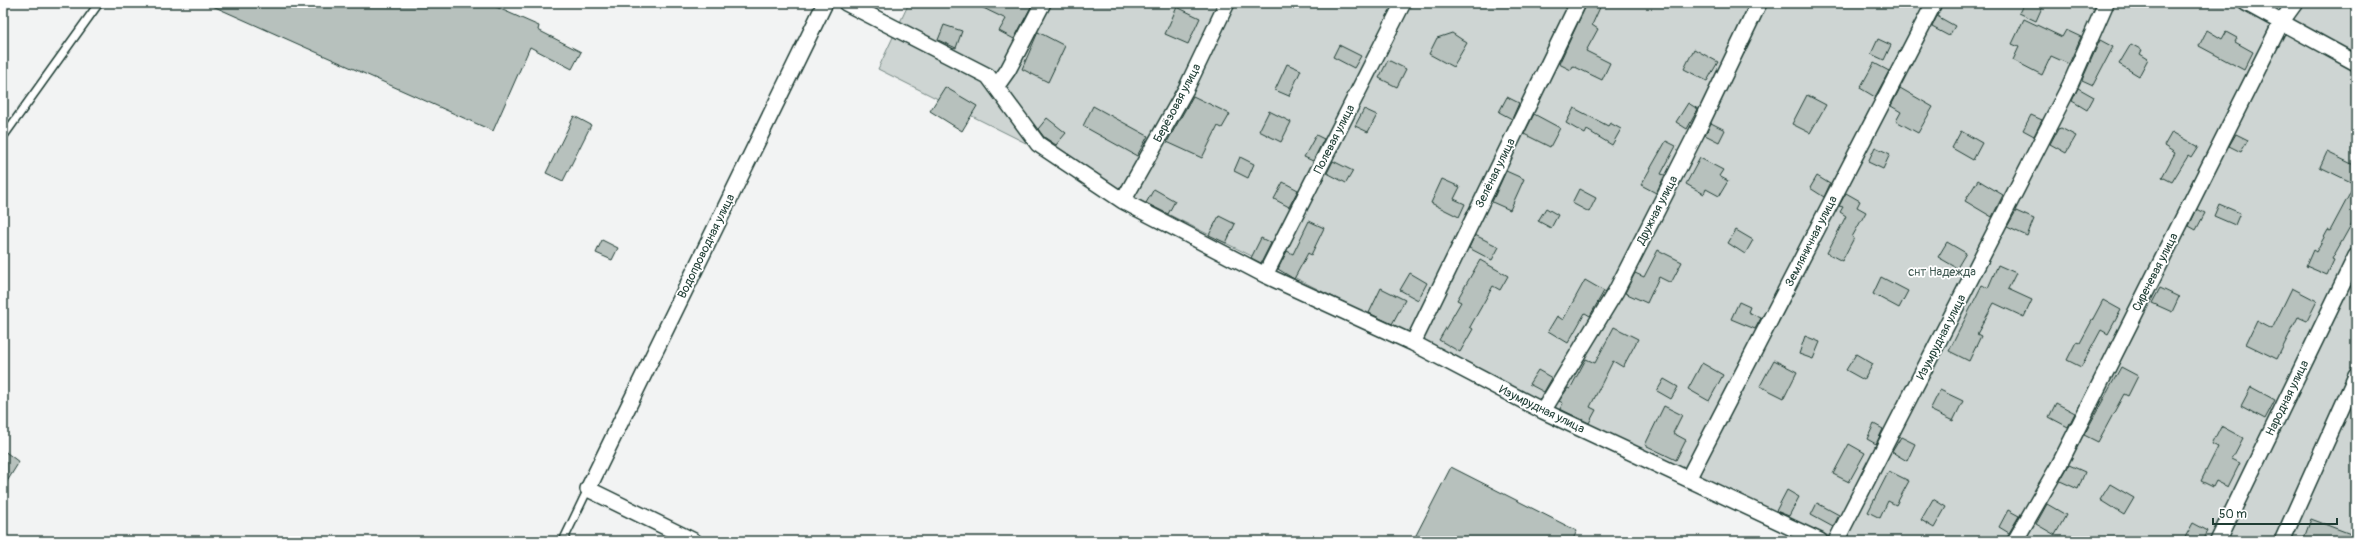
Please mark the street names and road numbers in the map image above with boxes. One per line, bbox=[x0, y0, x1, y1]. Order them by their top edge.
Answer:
street label: Берёзовая улица bbox=[1150, 61, 1205, 145]
street label: Полевая улица bbox=[1311, 102, 1358, 176]
street label: Зелёная улица bbox=[1472, 136, 1519, 210]
street label: Дружная улица bbox=[1633, 173, 1681, 248]
street label: Водопроводная улица bbox=[675, 191, 738, 301]
street label: Земляничная улица bbox=[1782, 193, 1841, 289]
street label: Сиреневая улица bbox=[2129, 230, 2182, 314]
street label: Изумрудная улица bbox=[1913, 292, 1970, 382]
street label: Народная улица bbox=[2263, 358, 2312, 438]
street label: Изумрудная улица bbox=[1496, 382, 1588, 437]

